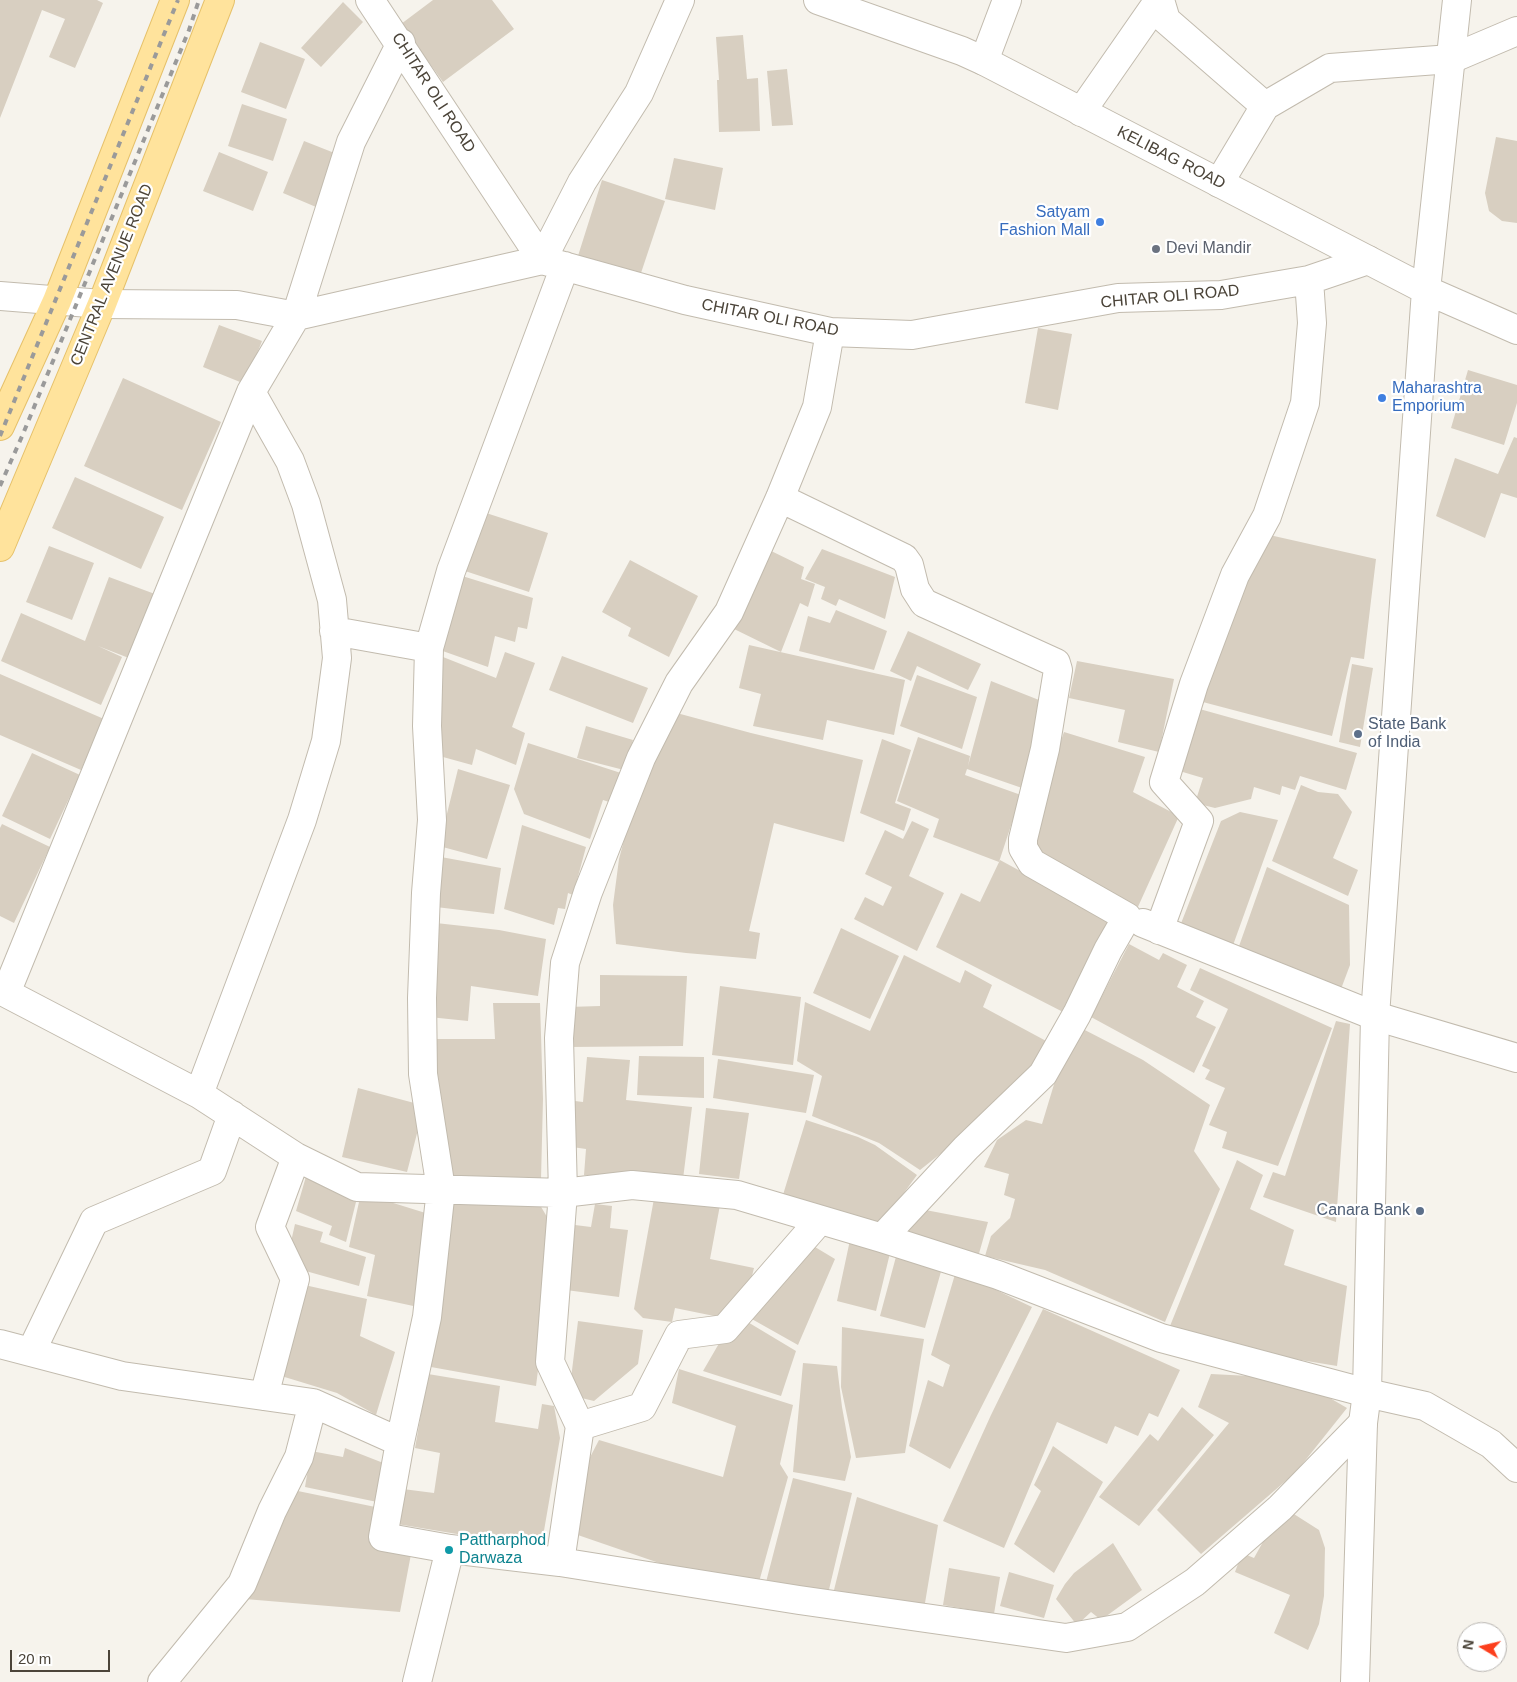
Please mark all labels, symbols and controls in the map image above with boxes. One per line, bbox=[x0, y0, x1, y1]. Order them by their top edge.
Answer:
street label: CHITAR OLI ROAD bbox=[387, 29, 479, 157]
street label: KELIBAG ROAD bbox=[1114, 122, 1228, 194]
street label: CENTRAL AVENUE ROAD bbox=[67, 181, 157, 369]
place label: Satyam Fashion Mall bbox=[999, 203, 1090, 241]
marker: Satyam Fashion Mall bbox=[1094, 216, 1106, 228]
place label: Devi Mandir bbox=[1166, 239, 1251, 259]
marker: Devi Mandir bbox=[1150, 243, 1162, 255]
street label: CHITAR OLI ROAD bbox=[1100, 281, 1240, 313]
street label: CHITAR OLI ROAD bbox=[700, 295, 840, 341]
place label: Maharashtra Emporium bbox=[1392, 379, 1482, 417]
marker: Maharashtra Emporium bbox=[1376, 392, 1388, 404]
place label: State Bank of India bbox=[1368, 715, 1446, 753]
marker: State Bank of India bbox=[1352, 728, 1364, 740]
place label: Canara Bank bbox=[1317, 1201, 1410, 1221]
marker: Canara Bank bbox=[1414, 1205, 1426, 1217]
place label: Pattharphod Darwaza bbox=[459, 1531, 546, 1569]
marker: Pattharphod Darwaza bbox=[443, 1544, 455, 1556]
north arrow bbox=[1457, 1622, 1507, 1672]
text: N bbox=[1459, 1639, 1477, 1651]
scale bar bbox=[12, 1640, 112, 1672]
text: 20 m bbox=[18, 1650, 51, 1667]

